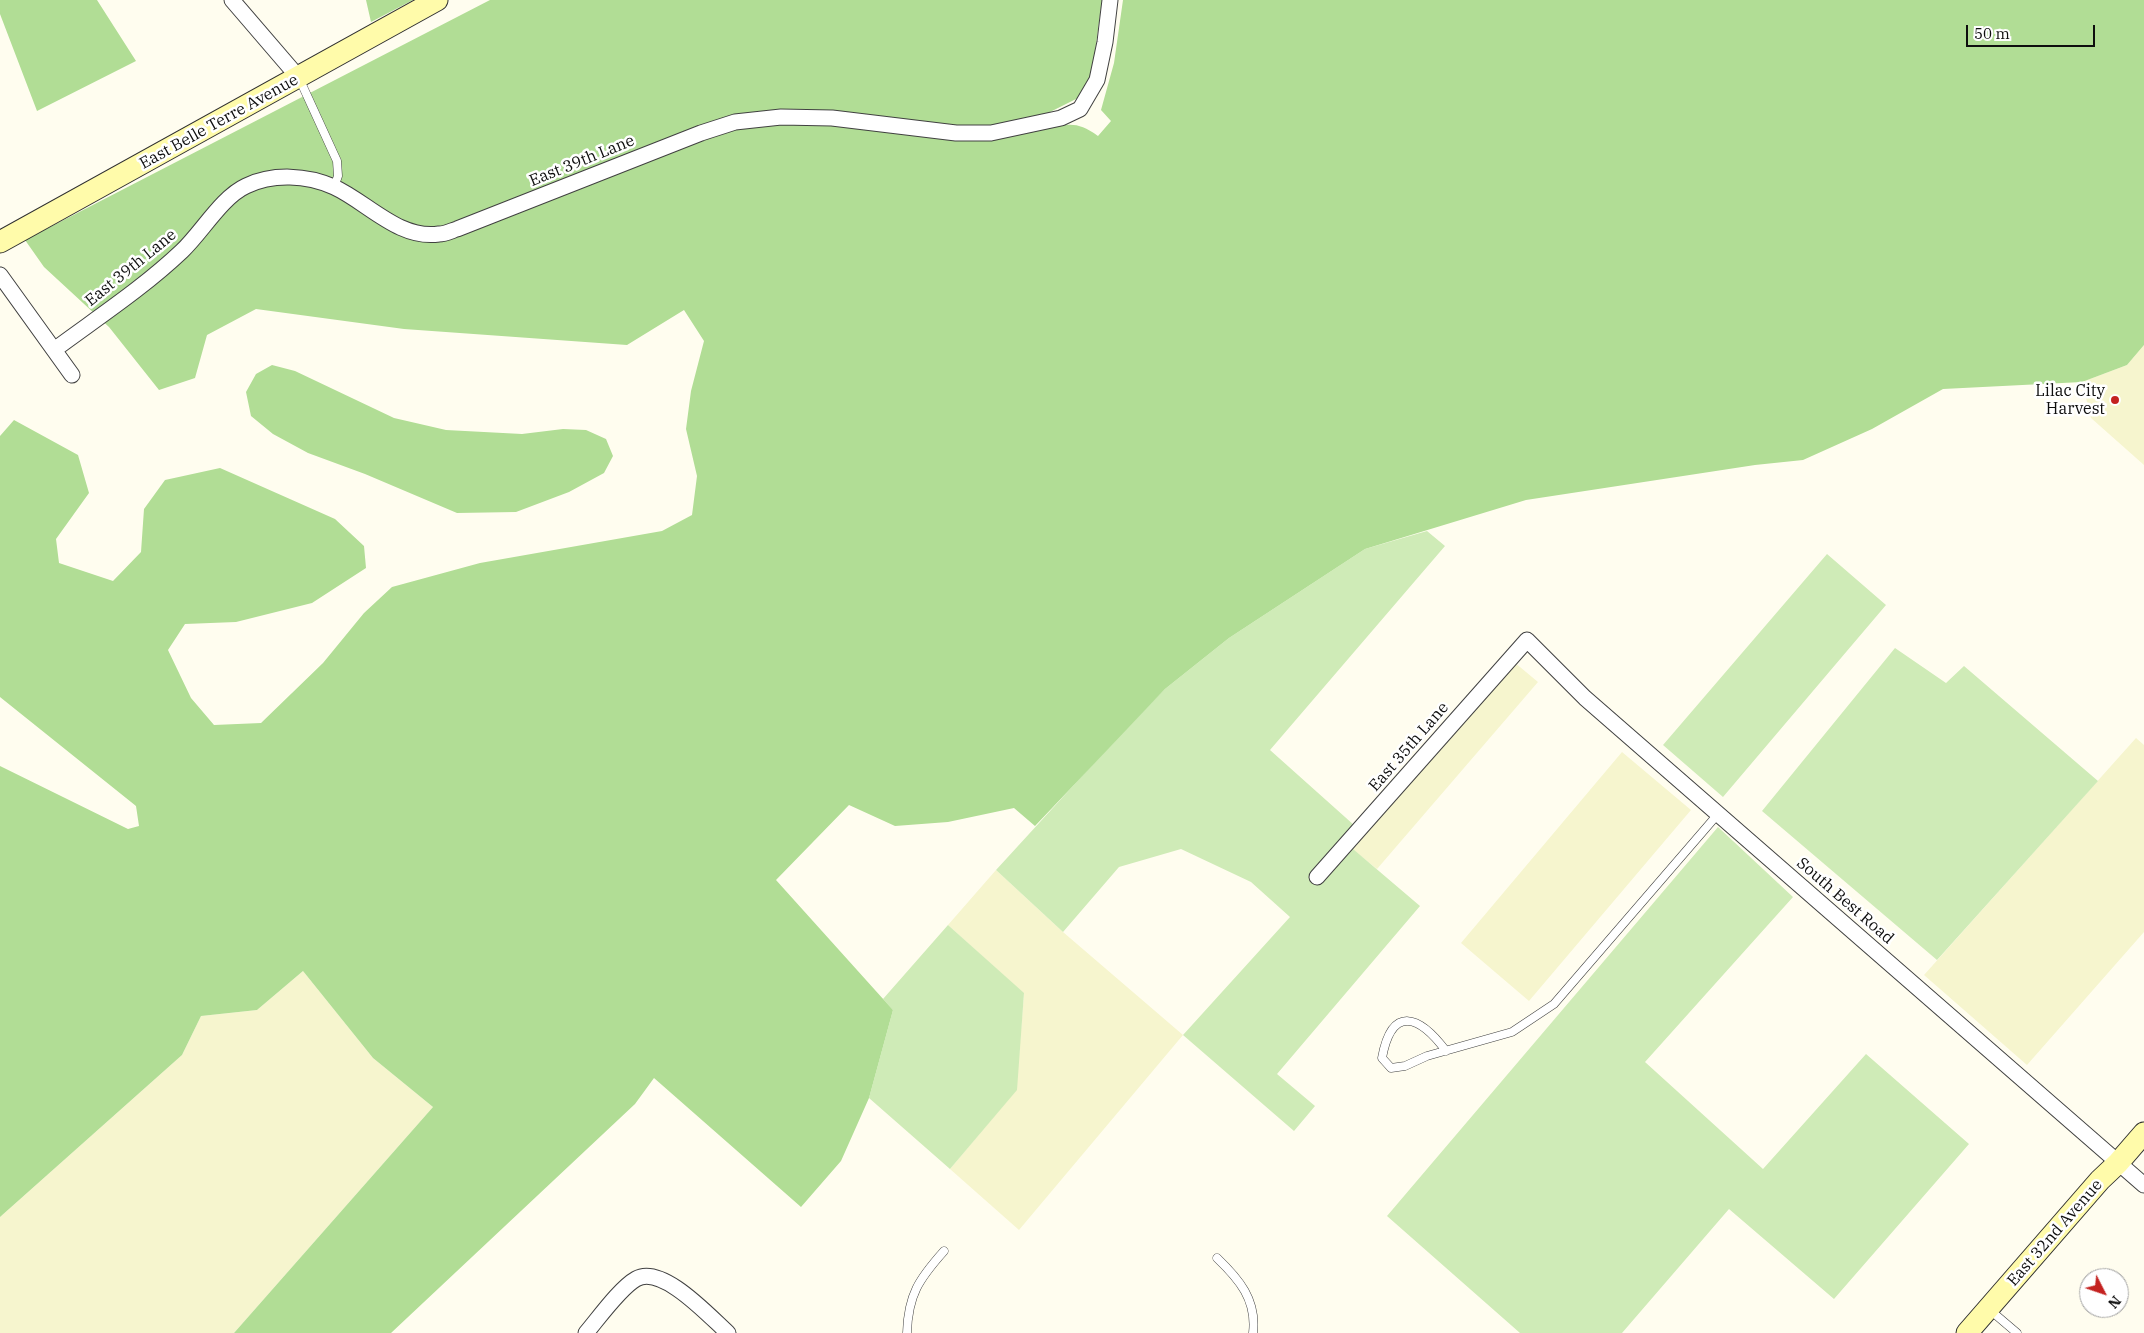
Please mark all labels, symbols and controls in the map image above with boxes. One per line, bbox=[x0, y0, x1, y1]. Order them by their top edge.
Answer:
scale bar bbox=[1969, 15, 2098, 47]
text: 50 m bbox=[1974, 24, 2010, 43]
street label: East Belle Terre Avenue bbox=[136, 70, 302, 174]
street label: East 39th Lane bbox=[527, 131, 637, 191]
street label: East 39th Lane bbox=[82, 225, 180, 311]
place label: Lilac City Harvest bbox=[2035, 381, 2105, 419]
marker: Lilac City Harvest bbox=[2109, 394, 2121, 406]
street label: East 35th Lane bbox=[1365, 699, 1453, 795]
street label: South Best Road bbox=[1793, 854, 1897, 948]
street label: East 32nd Avenue bbox=[2003, 1176, 2107, 1290]
north arrow bbox=[2079, 1268, 2129, 1318]
text: N bbox=[2104, 1292, 2125, 1312]

